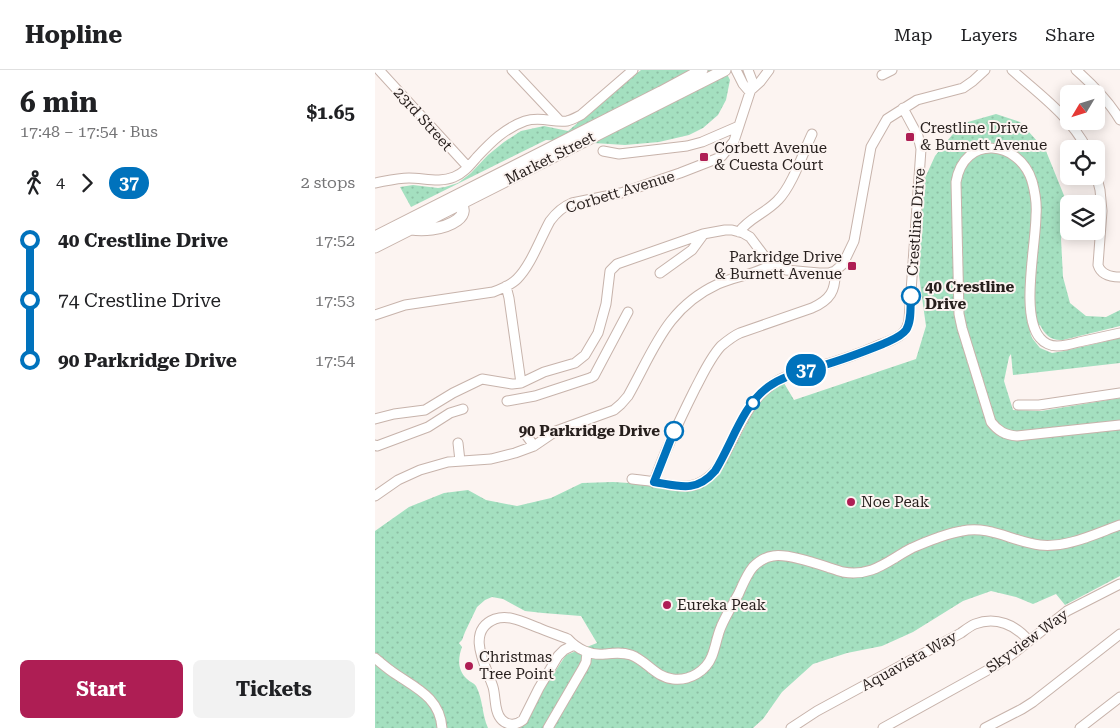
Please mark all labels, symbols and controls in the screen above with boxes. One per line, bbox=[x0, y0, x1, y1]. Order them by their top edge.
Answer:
text: Hopline bbox=[25, 21, 122, 49]
text: Map bbox=[894, 24, 933, 45]
text: Layers bbox=[961, 24, 1017, 45]
text: Share bbox=[1045, 24, 1095, 45]
street label: 23rd Street bbox=[390, 84, 456, 155]
north arrow bbox=[1060, 85, 1105, 130]
map controls bbox=[1060, 85, 1105, 240]
text: 6 min bbox=[20, 86, 98, 119]
text: $1.65 bbox=[306, 101, 355, 124]
place label: Crestline Drive & Burnett Avenue bbox=[920, 119, 1047, 154]
text: 17:48 – 17:54 · Bus bbox=[20, 122, 158, 141]
street label: Market Street bbox=[502, 128, 598, 188]
marker: Crestline Drive & Burnett Avenue bbox=[904, 131, 916, 143]
place label: Corbett Avenue & Cuesta Court bbox=[714, 139, 827, 174]
button: locate bbox=[1060, 140, 1105, 185]
marker: Corbett Avenue & Cuesta Court bbox=[698, 151, 710, 163]
street label: Corbett Avenue bbox=[563, 167, 677, 217]
street label: Crestline Drive bbox=[903, 167, 929, 277]
icon: walk bbox=[20, 169, 48, 197]
icon: forward bbox=[73, 169, 101, 197]
text: 37 bbox=[119, 172, 139, 193]
text: 4 bbox=[56, 173, 65, 192]
text: 2 stops bbox=[301, 173, 355, 192]
button: layers bbox=[1060, 195, 1105, 240]
text: 40 Crestline Drive bbox=[58, 229, 228, 252]
text: 17:52 bbox=[315, 231, 355, 250]
place label: Parkridge Drive & Burnett Avenue bbox=[715, 248, 842, 283]
marker: Parkridge Drive & Burnett Avenue bbox=[846, 260, 858, 272]
place label: 40 Crestline Drive bbox=[925, 278, 1015, 313]
marker: 40 Crestline Drive bbox=[901, 286, 921, 306]
text: 74 Crestline Drive bbox=[58, 289, 221, 312]
text: 17:53 bbox=[315, 291, 355, 310]
text: 90 Parkridge Drive bbox=[58, 349, 237, 372]
text: 17:54 bbox=[315, 351, 355, 370]
line badge: 37 bbox=[783, 354, 829, 386]
text: 37 bbox=[796, 359, 816, 380]
unlabelled marker bbox=[746, 396, 760, 410]
marker: 90 Parkridge Drive bbox=[664, 421, 684, 441]
place label: 90 Parkridge Drive bbox=[519, 422, 660, 440]
place label: Noe Peak bbox=[861, 493, 930, 511]
marker: Noe Peak bbox=[845, 496, 857, 508]
place label: Eureka Peak bbox=[677, 596, 767, 614]
marker: Eureka Peak bbox=[661, 599, 673, 611]
street label: Skyview Way bbox=[983, 605, 1072, 677]
street label: Aquavista Way bbox=[858, 627, 960, 695]
place label: Christmas Tree Point bbox=[479, 648, 554, 683]
button: Start bbox=[20, 660, 183, 718]
button: Tickets bbox=[193, 660, 355, 718]
marker: Christmas Tree Point bbox=[463, 660, 475, 672]

